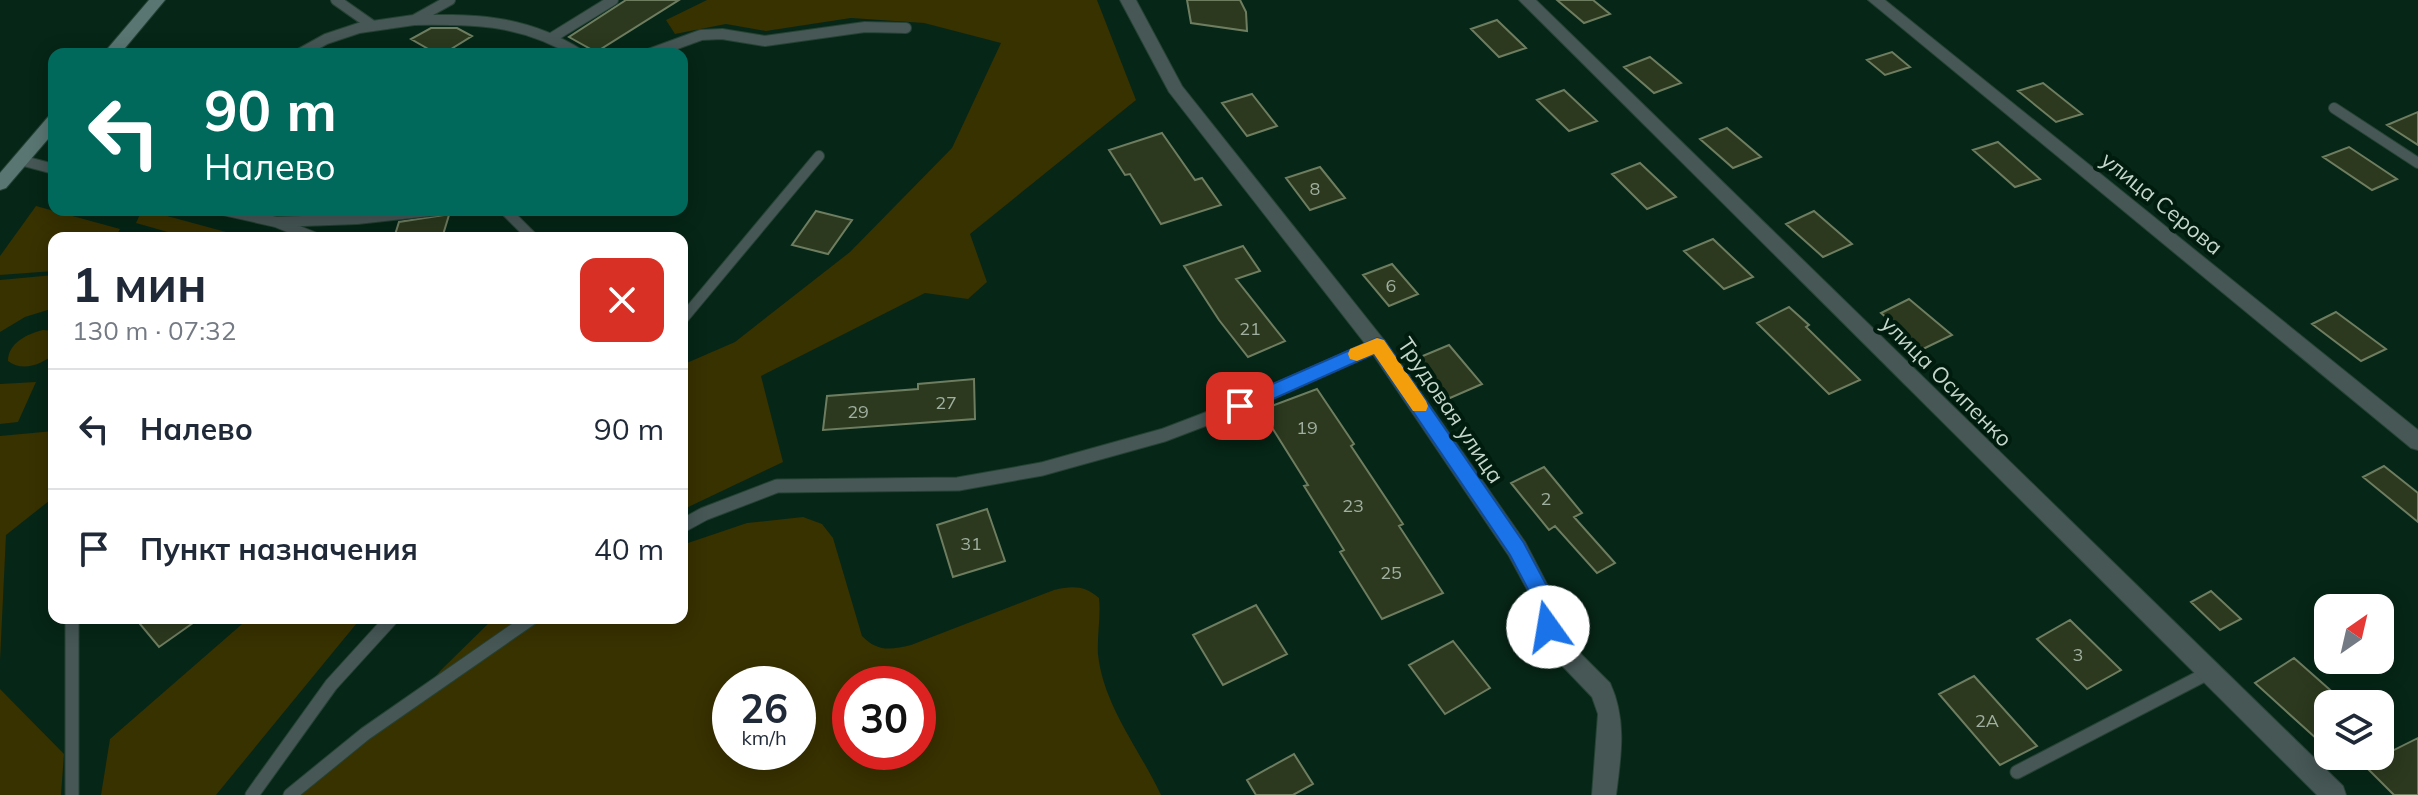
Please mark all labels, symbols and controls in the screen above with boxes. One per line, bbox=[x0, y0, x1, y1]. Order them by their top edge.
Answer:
text: 90 m bbox=[204, 75, 337, 145]
icon: left bbox=[72, 80, 176, 184]
text: Налево bbox=[204, 144, 336, 189]
street label: улица Серова bbox=[2095, 145, 2229, 261]
house number: 8 bbox=[1310, 177, 1320, 200]
text: 1 мин bbox=[72, 254, 207, 314]
button: close bbox=[580, 258, 664, 342]
house number: 6 bbox=[1386, 274, 1396, 297]
street label: улица Осипенко bbox=[1876, 310, 2018, 452]
text: 130 m · 07:32 bbox=[72, 314, 236, 347]
house number: 21 bbox=[1239, 317, 1261, 340]
street label: Трудовая улица bbox=[1392, 332, 1510, 488]
pin bbox=[1206, 372, 1274, 440]
icon: arrive bbox=[1218, 384, 1262, 428]
house number: 27 bbox=[935, 391, 957, 414]
house number: 29 bbox=[847, 400, 869, 423]
icon: left bbox=[72, 407, 116, 451]
text: Налево bbox=[140, 410, 253, 448]
text: 90 m bbox=[594, 410, 664, 448]
house number: 19 bbox=[1296, 416, 1318, 439]
house number: 2 bbox=[1541, 487, 1551, 510]
house number: 23 bbox=[1342, 494, 1364, 517]
icon: arrive bbox=[72, 527, 116, 571]
text: Пункт назначения bbox=[140, 530, 418, 568]
text: 40 m bbox=[594, 530, 664, 568]
house number: 31 bbox=[960, 532, 982, 555]
house number: 25 bbox=[1380, 561, 1402, 584]
position arrow bbox=[1506, 585, 1590, 669]
north arrow bbox=[2314, 594, 2394, 674]
map controls bbox=[2314, 594, 2394, 770]
house number: 3 bbox=[2073, 643, 2083, 666]
speed limit sign: 30 bbox=[832, 666, 936, 770]
text: 26 bbox=[740, 683, 788, 733]
button: layers bbox=[2314, 690, 2394, 770]
house number: 2А bbox=[1975, 709, 1999, 732]
text: km/h bbox=[741, 725, 787, 750]

